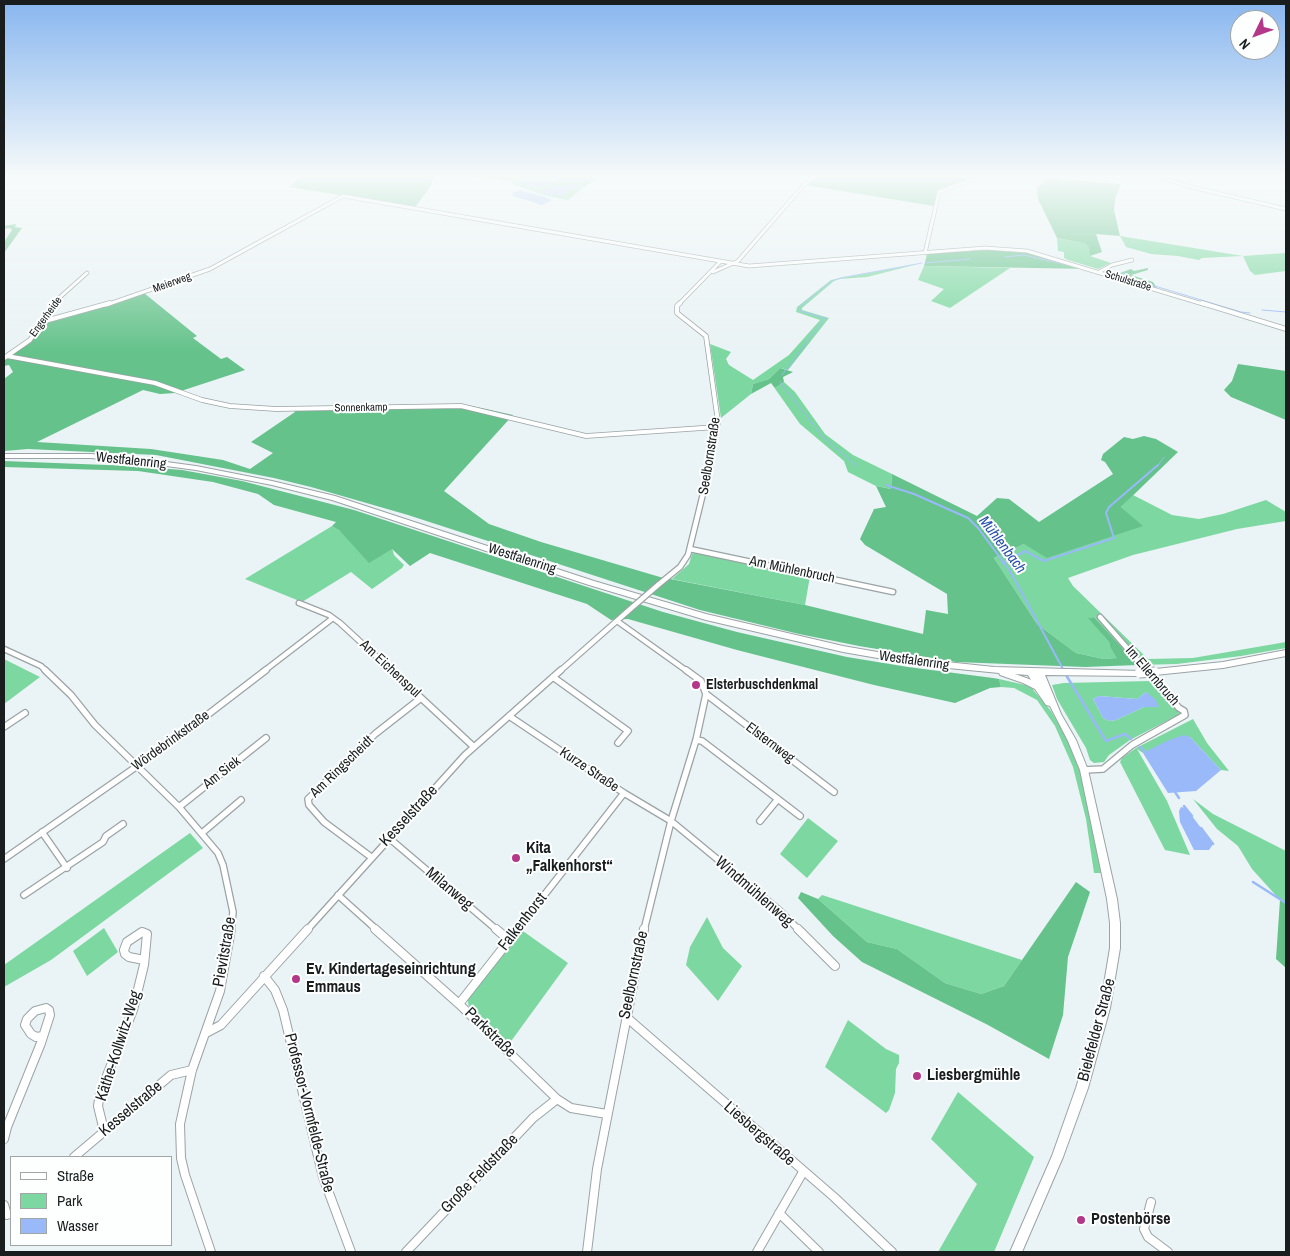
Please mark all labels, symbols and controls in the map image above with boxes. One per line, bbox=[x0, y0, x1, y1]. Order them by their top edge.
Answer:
north arrow bbox=[1230, 10, 1280, 60]
text: N bbox=[1235, 35, 1254, 53]
street label: Schulstraße bbox=[1103, 268, 1153, 294]
street label: Meierweg bbox=[151, 270, 193, 296]
street label: Engerheide bbox=[27, 294, 65, 340]
street label: Sonnenkamp bbox=[334, 401, 388, 415]
street label: Seelbornstraße bbox=[696, 416, 724, 496]
street label: Westfalenring bbox=[95, 449, 167, 473]
water label: Mühlenbach bbox=[975, 513, 1029, 577]
street label: Westfalenring bbox=[486, 540, 558, 578]
street label: Am Mühlenbruch bbox=[748, 553, 836, 587]
street label: Am Eichenspul bbox=[356, 637, 424, 701]
street label: Im Ellernbruch bbox=[1121, 643, 1183, 709]
street label: Westfalenring bbox=[878, 648, 950, 674]
place label: Elsterbuschdenkmal bbox=[706, 677, 818, 693]
marker: Elsterbuschdenkmal bbox=[690, 679, 702, 691]
street label: Wördebrinkstraße bbox=[129, 707, 213, 775]
street label: Elsternweg bbox=[742, 719, 798, 767]
street label: Am Ringscheidt bbox=[307, 733, 377, 801]
street label: Kurze Straße bbox=[556, 744, 622, 796]
street label: Am Siek bbox=[200, 753, 244, 793]
street label: Kesselstraße bbox=[376, 781, 442, 851]
place label: Kita „Falkenhorst“ bbox=[526, 839, 613, 877]
marker: Kita „Falkenhorst“ bbox=[510, 852, 522, 864]
street label: Windmühlenweg bbox=[711, 853, 797, 931]
street label: Milanweg bbox=[421, 864, 477, 914]
street label: Falkenhorst bbox=[495, 889, 551, 955]
street label: Pievitstraße bbox=[209, 916, 241, 988]
street label: Seelbornstraße bbox=[615, 929, 653, 1021]
place label: Ev. Kindertageseinrichtung Emmaus bbox=[306, 960, 476, 998]
marker: Ev. Kindertageseinrichtung Emmaus bbox=[290, 973, 302, 985]
street label: Bielefelder Straße bbox=[1074, 976, 1120, 1084]
street label: Käthe-Kollwitz-Weg bbox=[92, 988, 146, 1104]
street label: Parkstraße bbox=[460, 1004, 520, 1062]
street label: Professor-Vormfelde-Straße bbox=[280, 1031, 338, 1195]
place label: Liesbergmühle bbox=[927, 1066, 1020, 1086]
marker: Liesbergmühle bbox=[911, 1070, 923, 1082]
street label: Kesselstraße bbox=[96, 1077, 166, 1141]
street label: Liesbergstraße bbox=[719, 1098, 799, 1170]
street label: Große Feldstraße bbox=[437, 1130, 523, 1218]
legend bbox=[10, 1156, 172, 1246]
text: Straße bbox=[57, 1165, 94, 1186]
text: Park bbox=[57, 1190, 82, 1211]
place label: Postenbörse bbox=[1091, 1210, 1170, 1230]
marker: Postenbörse bbox=[1075, 1214, 1087, 1226]
text: Wasser bbox=[57, 1215, 98, 1236]

